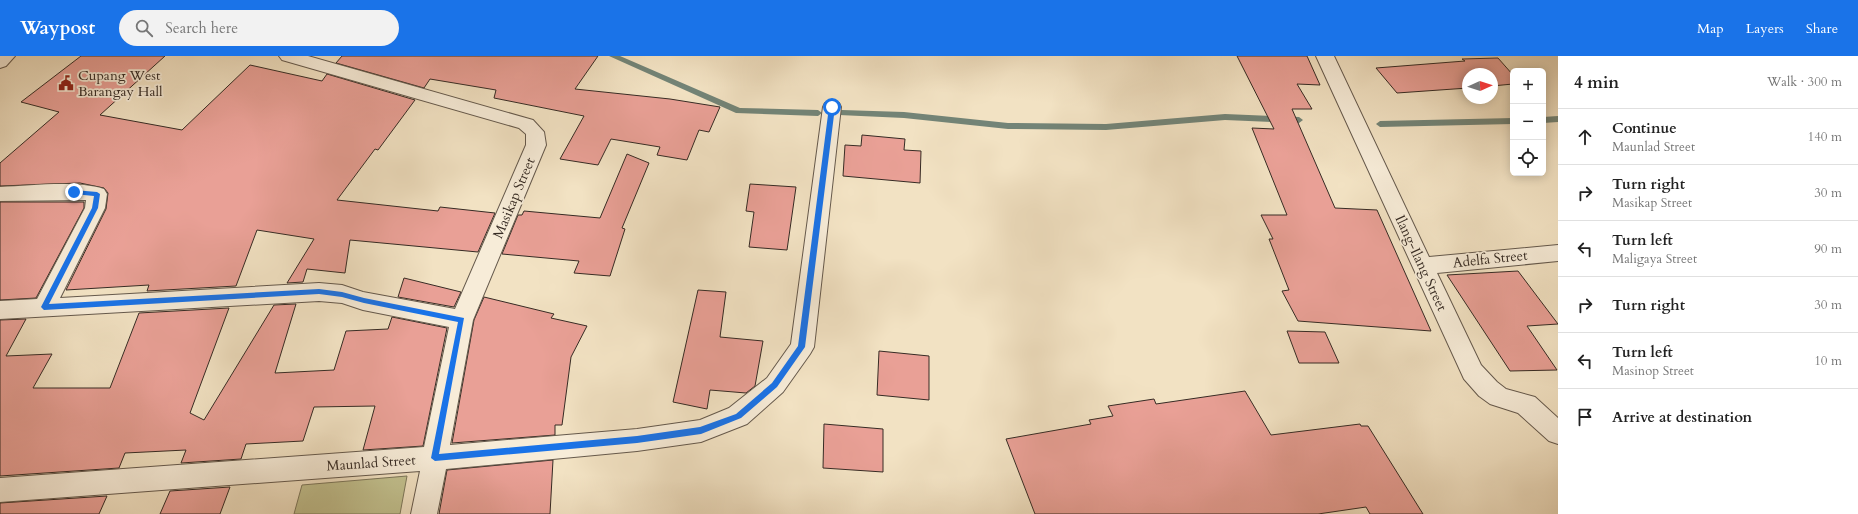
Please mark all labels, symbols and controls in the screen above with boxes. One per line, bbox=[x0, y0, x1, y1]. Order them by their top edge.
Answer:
search box bbox=[119, 10, 399, 46]
text: Waypost bbox=[20, 15, 95, 41]
icon: search bbox=[133, 17, 155, 39]
text: Search here bbox=[165, 18, 238, 38]
text: Map bbox=[1697, 19, 1724, 38]
text: Layers bbox=[1746, 19, 1784, 38]
text: Share bbox=[1806, 19, 1838, 38]
place label: Cupang West Barangay Hall bbox=[78, 66, 163, 101]
north arrow bbox=[1462, 68, 1498, 104]
map controls bbox=[1510, 68, 1546, 176]
button: + bbox=[1510, 68, 1546, 104]
text: 4 min bbox=[1574, 71, 1619, 94]
text: Walk · 300 m bbox=[1767, 73, 1842, 91]
public building icon: Cupang West Barangay Hall bbox=[57, 74, 75, 92]
route start bbox=[823, 98, 841, 116]
button: − bbox=[1510, 104, 1546, 140]
text: Continue bbox=[1612, 118, 1677, 138]
icon: ahead bbox=[1574, 126, 1596, 148]
text: 140 m bbox=[1808, 128, 1842, 146]
text: Maunlad Street bbox=[1612, 138, 1695, 156]
button: locate bbox=[1510, 140, 1546, 176]
street label: Masikap Street bbox=[488, 154, 540, 241]
text: Turn right bbox=[1612, 174, 1685, 194]
icon: right bbox=[1574, 182, 1596, 204]
route end bbox=[65, 183, 83, 201]
text: 30 m bbox=[1814, 184, 1842, 202]
text: Masikap Street bbox=[1612, 194, 1692, 212]
street label: Ilang-Ilang Street bbox=[1390, 212, 1452, 315]
text: Turn left bbox=[1612, 230, 1673, 250]
icon: left bbox=[1574, 238, 1596, 260]
text: 90 m bbox=[1814, 240, 1842, 258]
street label: Adelfa Street bbox=[1452, 246, 1529, 272]
text: Maligaya Street bbox=[1612, 250, 1697, 268]
icon: right bbox=[1574, 294, 1596, 316]
text: Turn right bbox=[1612, 295, 1685, 315]
text: 30 m bbox=[1814, 296, 1842, 314]
text: Turn left bbox=[1612, 342, 1673, 362]
icon: left bbox=[1574, 350, 1596, 372]
text: 10 m bbox=[1814, 352, 1842, 370]
text: Masinop Street bbox=[1612, 362, 1694, 380]
icon: arrive bbox=[1574, 406, 1596, 428]
text: Arrive at destination bbox=[1612, 407, 1752, 427]
street label: Maunlad Street bbox=[326, 450, 417, 476]

